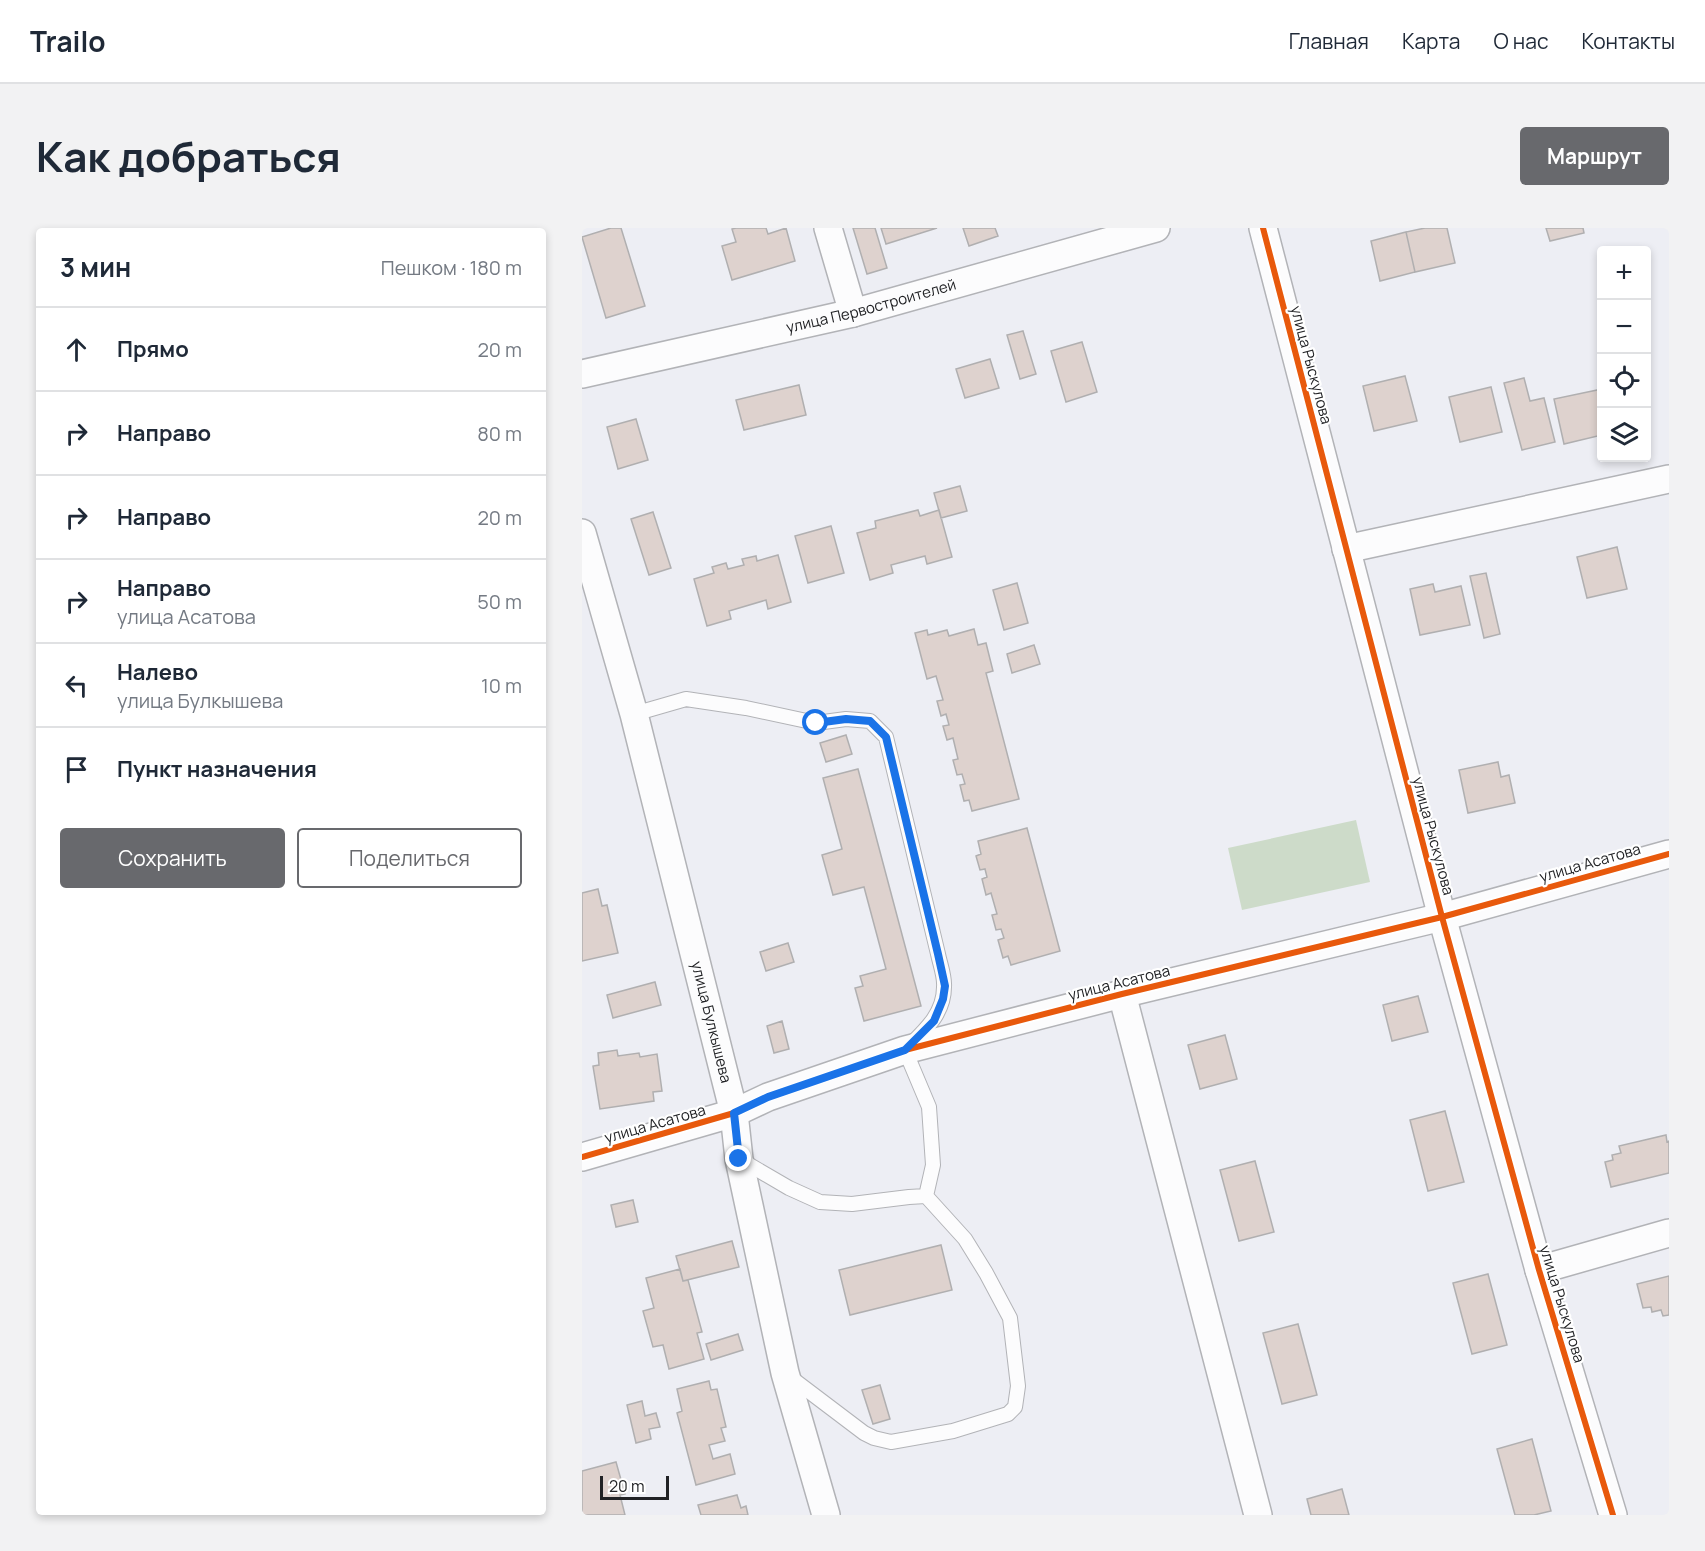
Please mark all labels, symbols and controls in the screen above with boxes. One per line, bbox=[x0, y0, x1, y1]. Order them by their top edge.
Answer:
text: Trailo bbox=[30, 22, 106, 60]
text: Главная bbox=[1289, 27, 1369, 55]
text: Карта bbox=[1402, 27, 1460, 55]
text: О нас bbox=[1493, 27, 1549, 55]
text: Контакты bbox=[1582, 27, 1675, 55]
text: Как добраться bbox=[36, 127, 341, 185]
button: Маршрут bbox=[1520, 127, 1669, 185]
map controls bbox=[1597, 246, 1651, 462]
button: + bbox=[1597, 246, 1651, 300]
text: 3 мин bbox=[60, 249, 131, 285]
text: Пешком · 180 m bbox=[381, 254, 522, 281]
street label: улица Первостроителей bbox=[784, 274, 958, 338]
button: − bbox=[1597, 300, 1651, 354]
street label: улица Рыскулова bbox=[1286, 303, 1337, 426]
icon: ahead bbox=[60, 333, 93, 366]
text: Прямо bbox=[117, 334, 189, 364]
text: 20 m bbox=[477, 336, 522, 363]
button: locate bbox=[1597, 354, 1651, 408]
button: layers bbox=[1597, 408, 1651, 462]
icon: right bbox=[60, 417, 93, 450]
text: Направо bbox=[117, 418, 211, 448]
text: 80 m bbox=[477, 420, 522, 447]
icon: right bbox=[60, 501, 93, 534]
text: Направо bbox=[117, 502, 211, 532]
text: 20 m bbox=[477, 504, 522, 531]
text: Направо bbox=[117, 573, 211, 603]
icon: right bbox=[60, 585, 93, 618]
text: 50 m bbox=[477, 588, 522, 615]
text: улица Асатова bbox=[117, 603, 256, 630]
text: Налево bbox=[117, 657, 198, 687]
icon: left bbox=[60, 669, 93, 702]
text: 10 m bbox=[481, 672, 522, 699]
text: улица Булкышева bbox=[117, 687, 283, 714]
route start bbox=[802, 709, 828, 735]
icon: arrive bbox=[60, 753, 93, 786]
text: Пункт назначения bbox=[117, 754, 317, 784]
street label: улица Рыскулова bbox=[1408, 774, 1459, 897]
button: Сохранить bbox=[60, 828, 285, 888]
button: Поделиться bbox=[297, 828, 522, 888]
street label: улица Асатова bbox=[1537, 838, 1643, 887]
street label: улица Булкышева bbox=[686, 959, 737, 1085]
street label: улица Асатова bbox=[1066, 960, 1172, 1005]
street label: улица Асатова bbox=[602, 1099, 708, 1148]
route end bbox=[725, 1145, 751, 1171]
street label: улица Рыскулова bbox=[1535, 1243, 1590, 1365]
scale bar bbox=[600, 1473, 669, 1500]
text: 20 m bbox=[609, 1475, 645, 1497]

